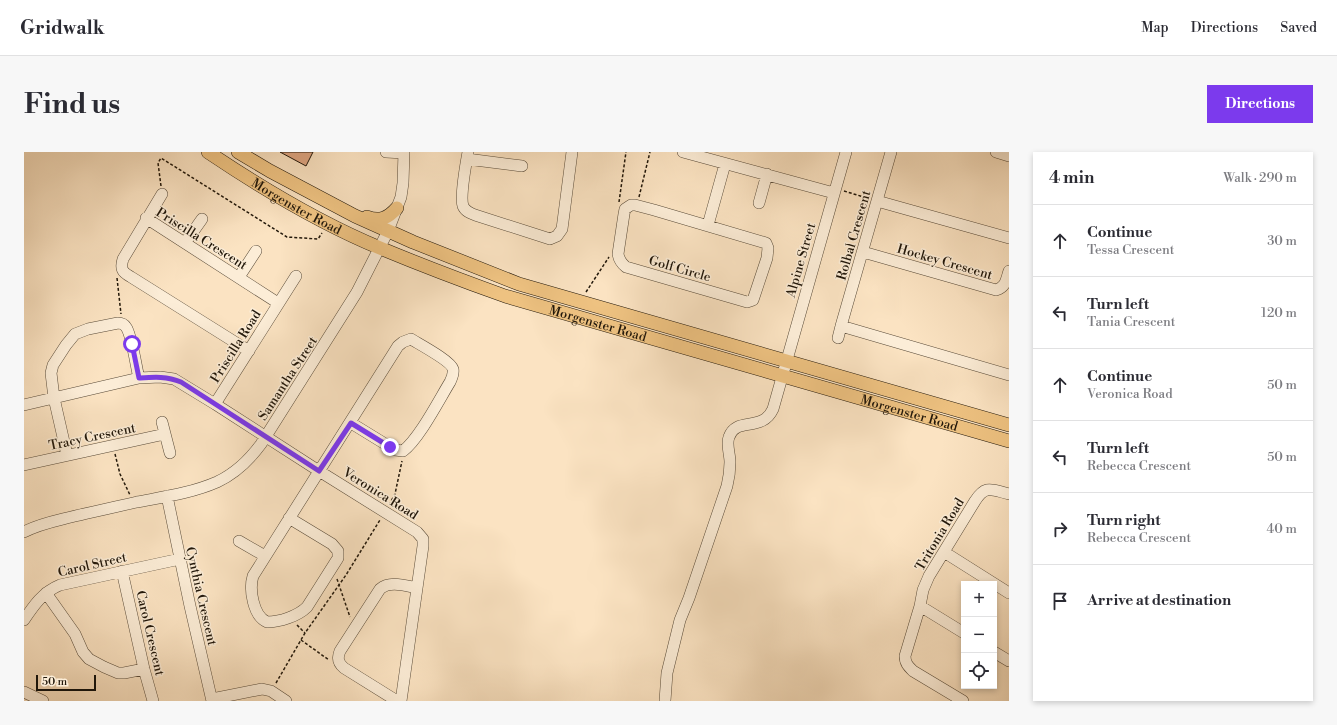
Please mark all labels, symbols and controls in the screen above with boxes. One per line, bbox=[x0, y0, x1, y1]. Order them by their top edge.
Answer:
text: Gridwalk bbox=[20, 16, 104, 40]
text: Map bbox=[1141, 19, 1169, 37]
text: Directions bbox=[1191, 19, 1258, 37]
text: Saved bbox=[1280, 19, 1317, 37]
button: Directions bbox=[1207, 85, 1313, 123]
text: Find us bbox=[24, 87, 120, 122]
text: 4 min bbox=[1049, 167, 1094, 189]
text: Walk · 290 m bbox=[1223, 170, 1297, 186]
street label: Morgenster Road bbox=[248, 175, 345, 239]
street label: Rolbal Crescent bbox=[833, 188, 875, 282]
street label: Priscilla Crescent bbox=[153, 204, 250, 274]
street label: Alpine Street bbox=[782, 221, 819, 300]
text: Continue bbox=[1087, 223, 1152, 242]
icon: ahead bbox=[1049, 230, 1071, 252]
text: 30 m bbox=[1267, 233, 1297, 249]
street label: Hockey Crescent bbox=[895, 241, 995, 283]
text: Tessa Crescent bbox=[1087, 242, 1174, 258]
street label: Golf Circle bbox=[647, 252, 713, 286]
text: Turn left bbox=[1087, 295, 1149, 314]
street label: Morgenster Road bbox=[547, 302, 649, 345]
icon: left bbox=[1049, 302, 1071, 324]
text: 120 m bbox=[1261, 305, 1297, 321]
street label: Priscilla Road bbox=[207, 307, 265, 386]
text: Tania Crescent bbox=[1087, 314, 1175, 330]
street label: Samantha Street bbox=[255, 333, 321, 424]
route start bbox=[123, 335, 141, 353]
text: Continue bbox=[1087, 367, 1152, 386]
icon: ahead bbox=[1049, 374, 1071, 396]
text: 50 m bbox=[1267, 377, 1297, 393]
text: Veronica Road bbox=[1087, 386, 1173, 402]
street label: Morgenster Road bbox=[859, 392, 960, 435]
street label: Tracy Crescent bbox=[47, 420, 138, 454]
route end bbox=[381, 438, 399, 456]
text: Turn left bbox=[1087, 439, 1149, 458]
icon: left bbox=[1049, 446, 1071, 468]
text: 50 m bbox=[1267, 449, 1297, 465]
text: Rebecca Crescent bbox=[1087, 458, 1191, 474]
street label: Veronica Road bbox=[339, 464, 421, 524]
street label: Tritonia Road bbox=[912, 495, 968, 574]
text: Turn right bbox=[1087, 511, 1161, 530]
icon: right bbox=[1049, 518, 1071, 540]
text: 40 m bbox=[1267, 521, 1297, 537]
text: Rebecca Crescent bbox=[1087, 530, 1191, 546]
street label: Cynthia Crescent bbox=[182, 545, 220, 648]
street label: Carol Street bbox=[56, 549, 129, 581]
map controls bbox=[961, 581, 997, 689]
button: + bbox=[961, 581, 997, 617]
street label: Carol Crescent bbox=[132, 589, 168, 678]
icon: arrive bbox=[1049, 590, 1071, 612]
text: Arrive at destination bbox=[1087, 591, 1231, 610]
button: − bbox=[961, 617, 997, 653]
button: locate bbox=[961, 653, 997, 689]
scale bar bbox=[36, 673, 96, 692]
text: 50 m bbox=[42, 675, 67, 689]

